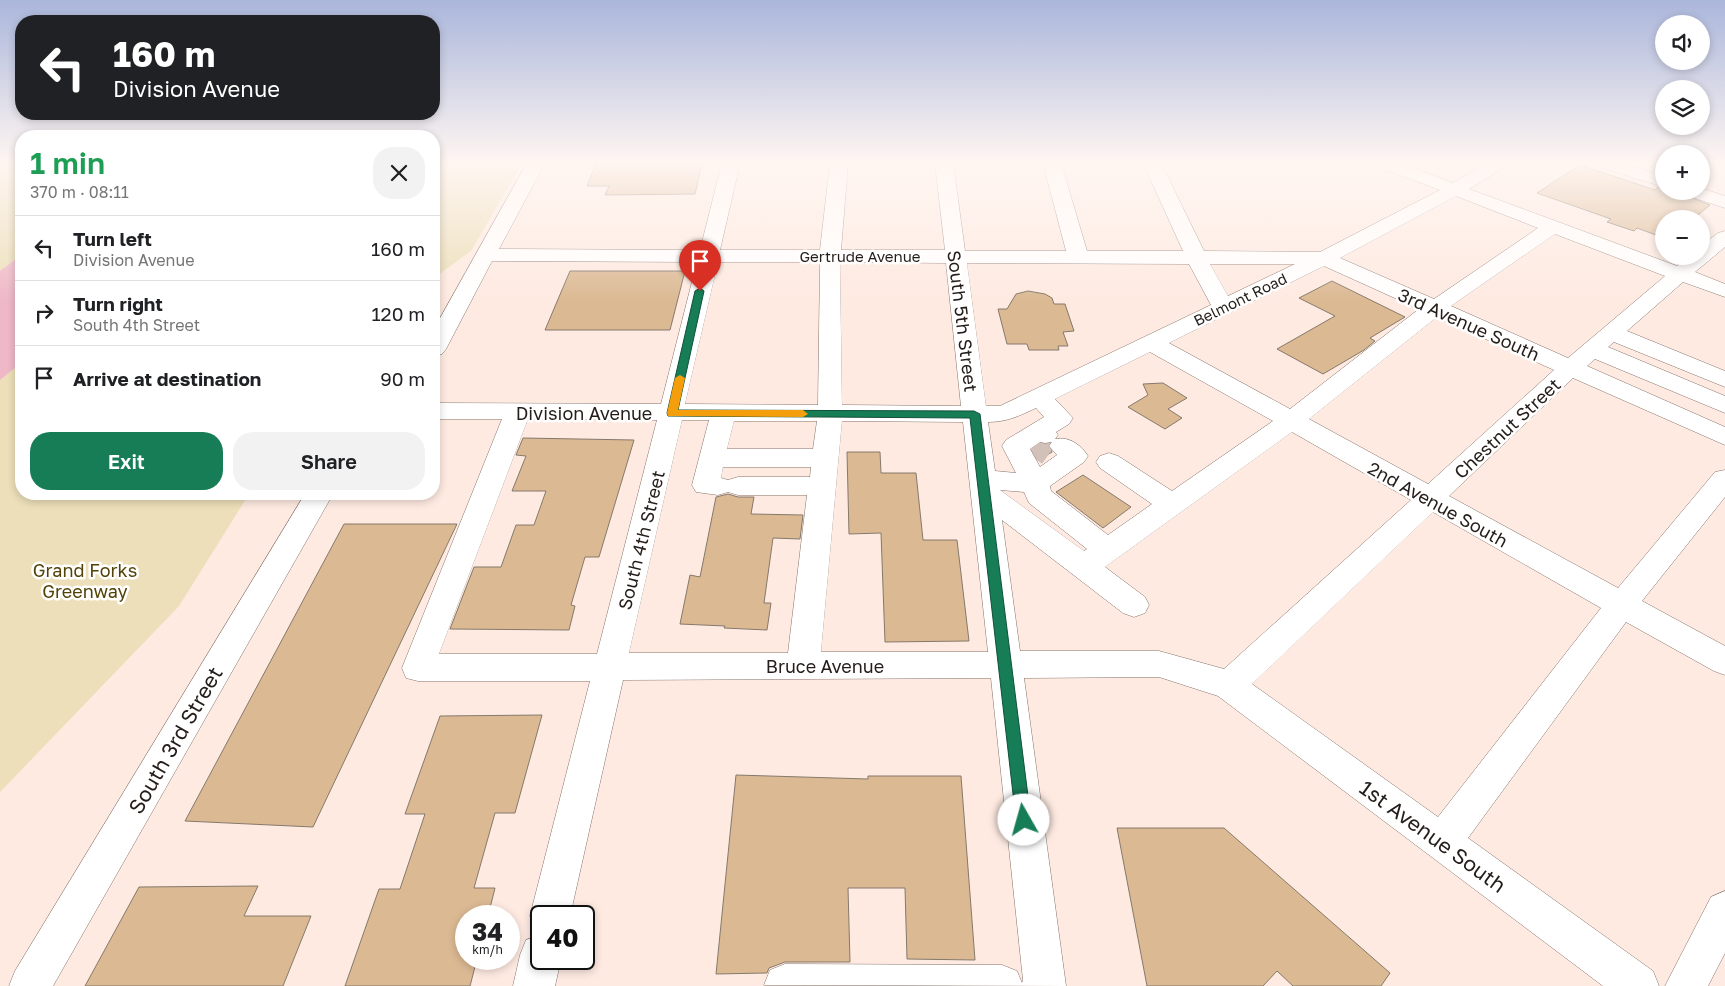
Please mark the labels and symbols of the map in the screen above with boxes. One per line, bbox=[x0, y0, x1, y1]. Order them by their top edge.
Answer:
pin bbox=[679, 240, 721, 291]
street label: Gertrude Avenue bbox=[800, 247, 921, 265]
street label: South 5th Street bbox=[943, 249, 983, 393]
street label: Belmont Road bbox=[1190, 269, 1290, 329]
street label: 3rd Avenue South bbox=[1395, 283, 1543, 365]
street label: Chestnut Street bbox=[1449, 373, 1565, 483]
street label: Division Avenue bbox=[516, 402, 652, 424]
street label: 2nd Avenue South bbox=[1364, 456, 1512, 552]
street label: South 4th Street bbox=[613, 468, 669, 612]
park label: Grand Forks Greenway bbox=[33, 559, 137, 602]
street label: Bruce Avenue bbox=[766, 655, 884, 677]
street label: South 3rd Street bbox=[122, 662, 228, 818]
street label: 1st Avenue South bbox=[1355, 774, 1511, 898]
position arrow bbox=[997, 793, 1049, 845]
speed limit sign: 40 bbox=[530, 905, 595, 970]

